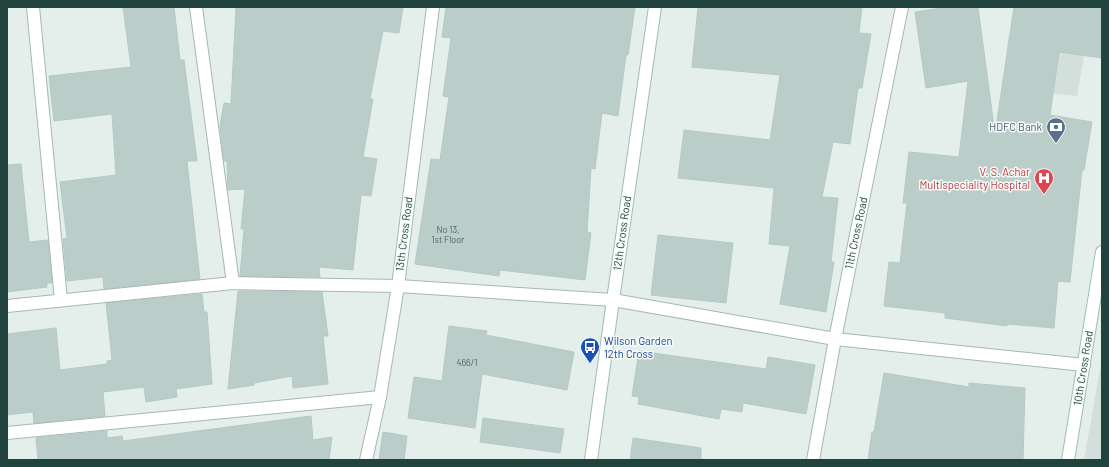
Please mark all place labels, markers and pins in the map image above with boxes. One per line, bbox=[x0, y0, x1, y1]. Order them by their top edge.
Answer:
bank icon: HDFC Bank bbox=[1045, 116, 1067, 144]
place label: HDFC Bank bbox=[989, 120, 1042, 133]
place label: V. S. Achar Multispeciality Hospital bbox=[919, 165, 1030, 191]
hospital icon: V. S. Achar Multispeciality Hospital bbox=[1033, 167, 1055, 195]
place label: Wilson Garden 12th Cross bbox=[604, 334, 673, 360]
bus stop icon: Wilson Garden 12th Cross bbox=[579, 336, 601, 364]

